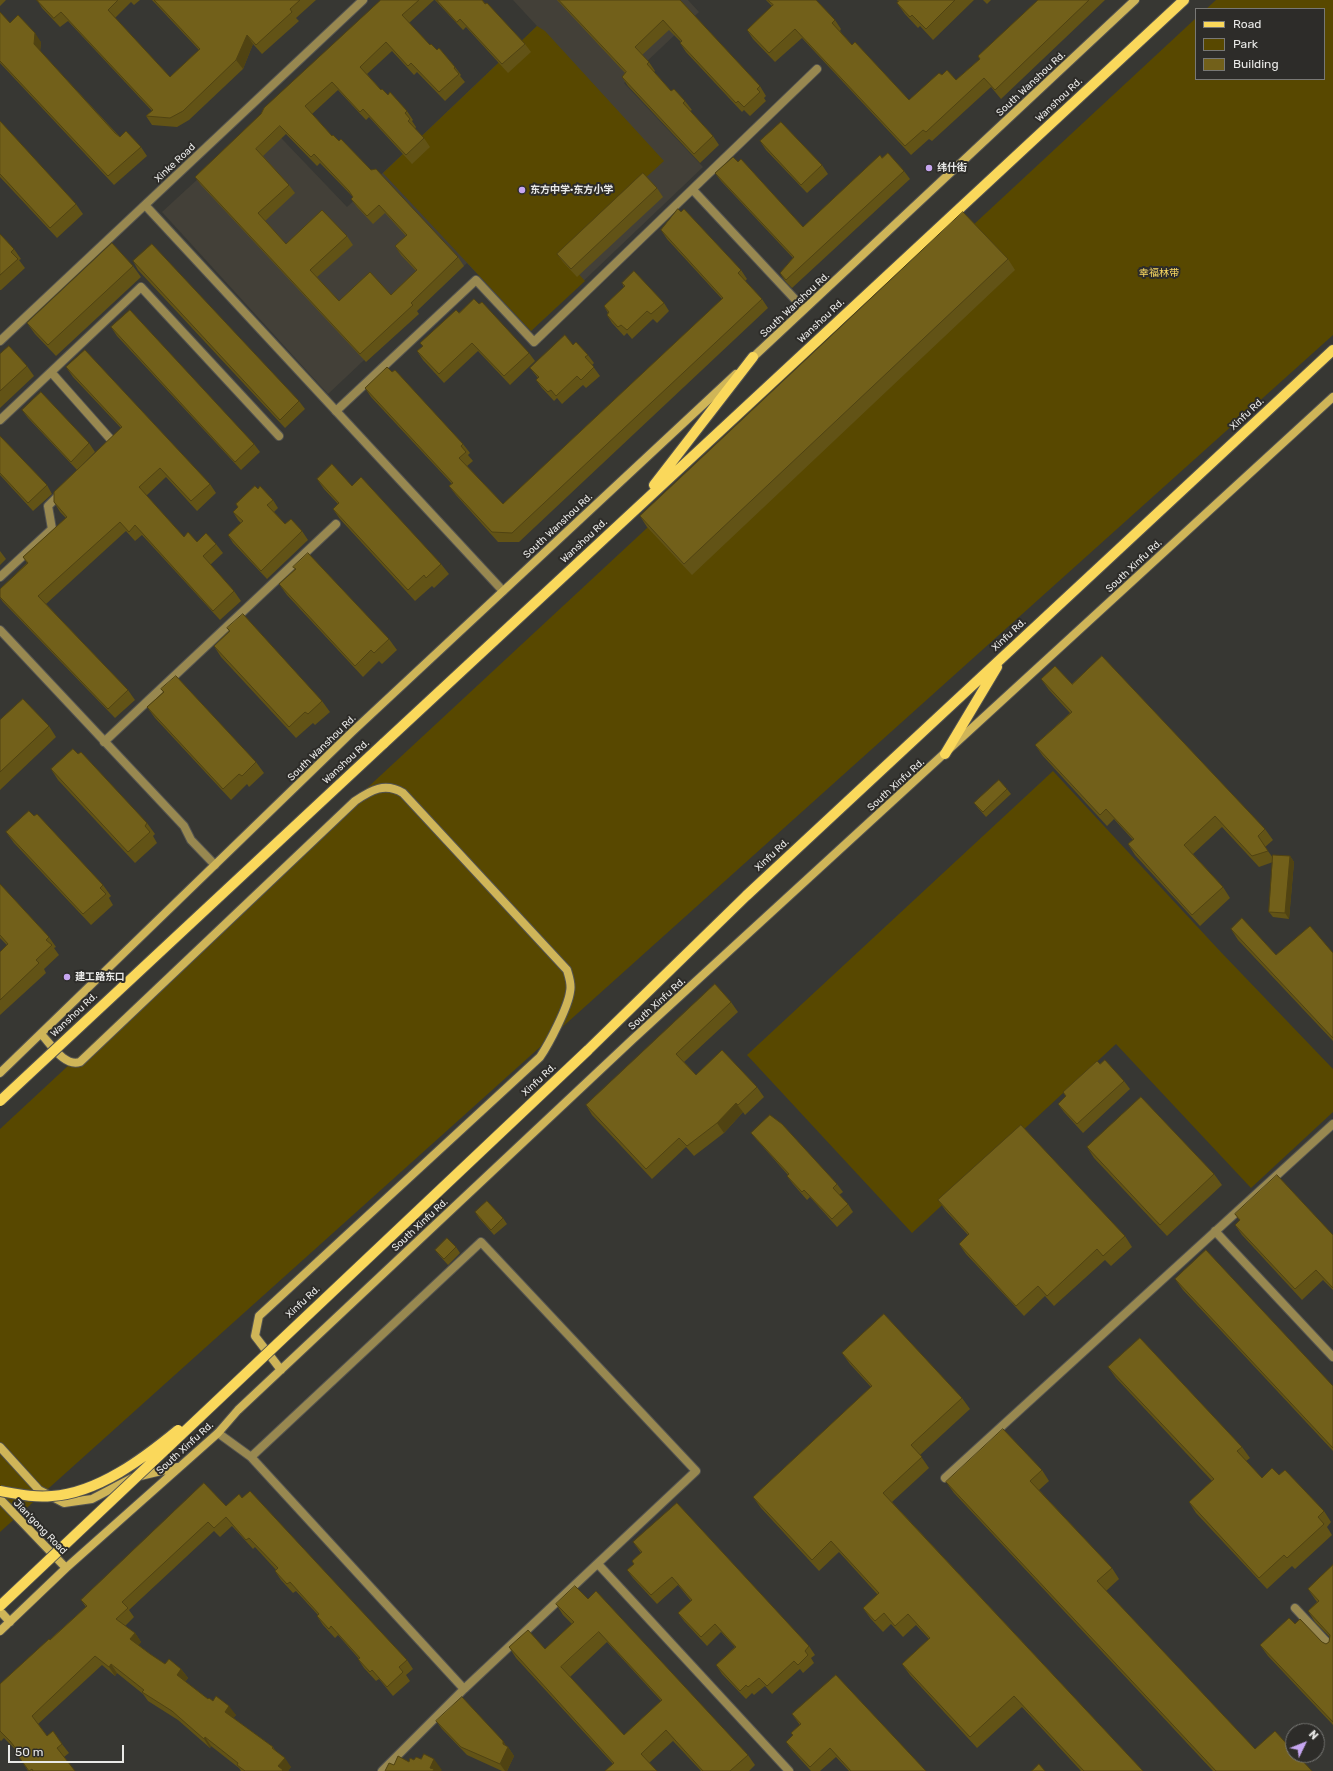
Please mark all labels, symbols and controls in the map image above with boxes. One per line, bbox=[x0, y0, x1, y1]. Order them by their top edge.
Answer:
legend bbox=[1195, 8, 1325, 80]
text: Road bbox=[1233, 17, 1261, 31]
text: Park bbox=[1233, 37, 1258, 51]
street label: South Wanshou Rd. bbox=[994, 49, 1068, 119]
text: Building bbox=[1233, 57, 1279, 71]
street label: Wanshou Rd. bbox=[1033, 75, 1085, 125]
street label: Xinke Road bbox=[152, 141, 198, 185]
place label: 纬什街 bbox=[937, 162, 967, 174]
marker: 纬什街 bbox=[924, 163, 934, 173]
place label: 东方中学·东方小学 bbox=[530, 184, 613, 196]
marker: 东方中学·东方小学 bbox=[517, 185, 527, 195]
park label: 幸福林带 bbox=[1139, 267, 1179, 279]
street label: South Wanshou Rd. bbox=[758, 270, 832, 340]
street label: Wanshou Rd. bbox=[795, 296, 847, 346]
street label: Xinfu Rd. bbox=[1228, 395, 1266, 433]
street label: South Wanshou Rd. bbox=[521, 491, 595, 561]
street label: Wanshou Rd. bbox=[558, 516, 610, 566]
street label: South Xinfu Rd. bbox=[1103, 537, 1165, 595]
street label: Xinfu Rd. bbox=[990, 616, 1028, 654]
street label: South Wanshou Rd. bbox=[285, 712, 359, 784]
street label: Wanshou Rd. bbox=[320, 737, 372, 787]
street label: South Xinfu Rd. bbox=[865, 756, 927, 814]
street label: Xinfu Rd. bbox=[753, 836, 791, 874]
place label: 建工路东口 bbox=[75, 971, 125, 983]
marker: 建工路东口 bbox=[62, 972, 72, 982]
street label: South Xinfu Rd. bbox=[626, 975, 688, 1033]
street label: Wanshou Rd. bbox=[48, 990, 100, 1040]
street label: Xinfu Rd. bbox=[520, 1061, 558, 1099]
street label: South Xinfu Rd. bbox=[389, 1196, 451, 1254]
street label: Xinfu Rd. bbox=[284, 1283, 322, 1321]
street label: South Xinfu Rd. bbox=[154, 1419, 216, 1477]
street label: Jian‘gong Road bbox=[11, 1497, 69, 1557]
north arrow bbox=[1285, 1723, 1325, 1763]
text: N bbox=[1306, 1728, 1321, 1742]
scale bar bbox=[10, 1737, 126, 1763]
text: 50 m bbox=[15, 1745, 43, 1759]

